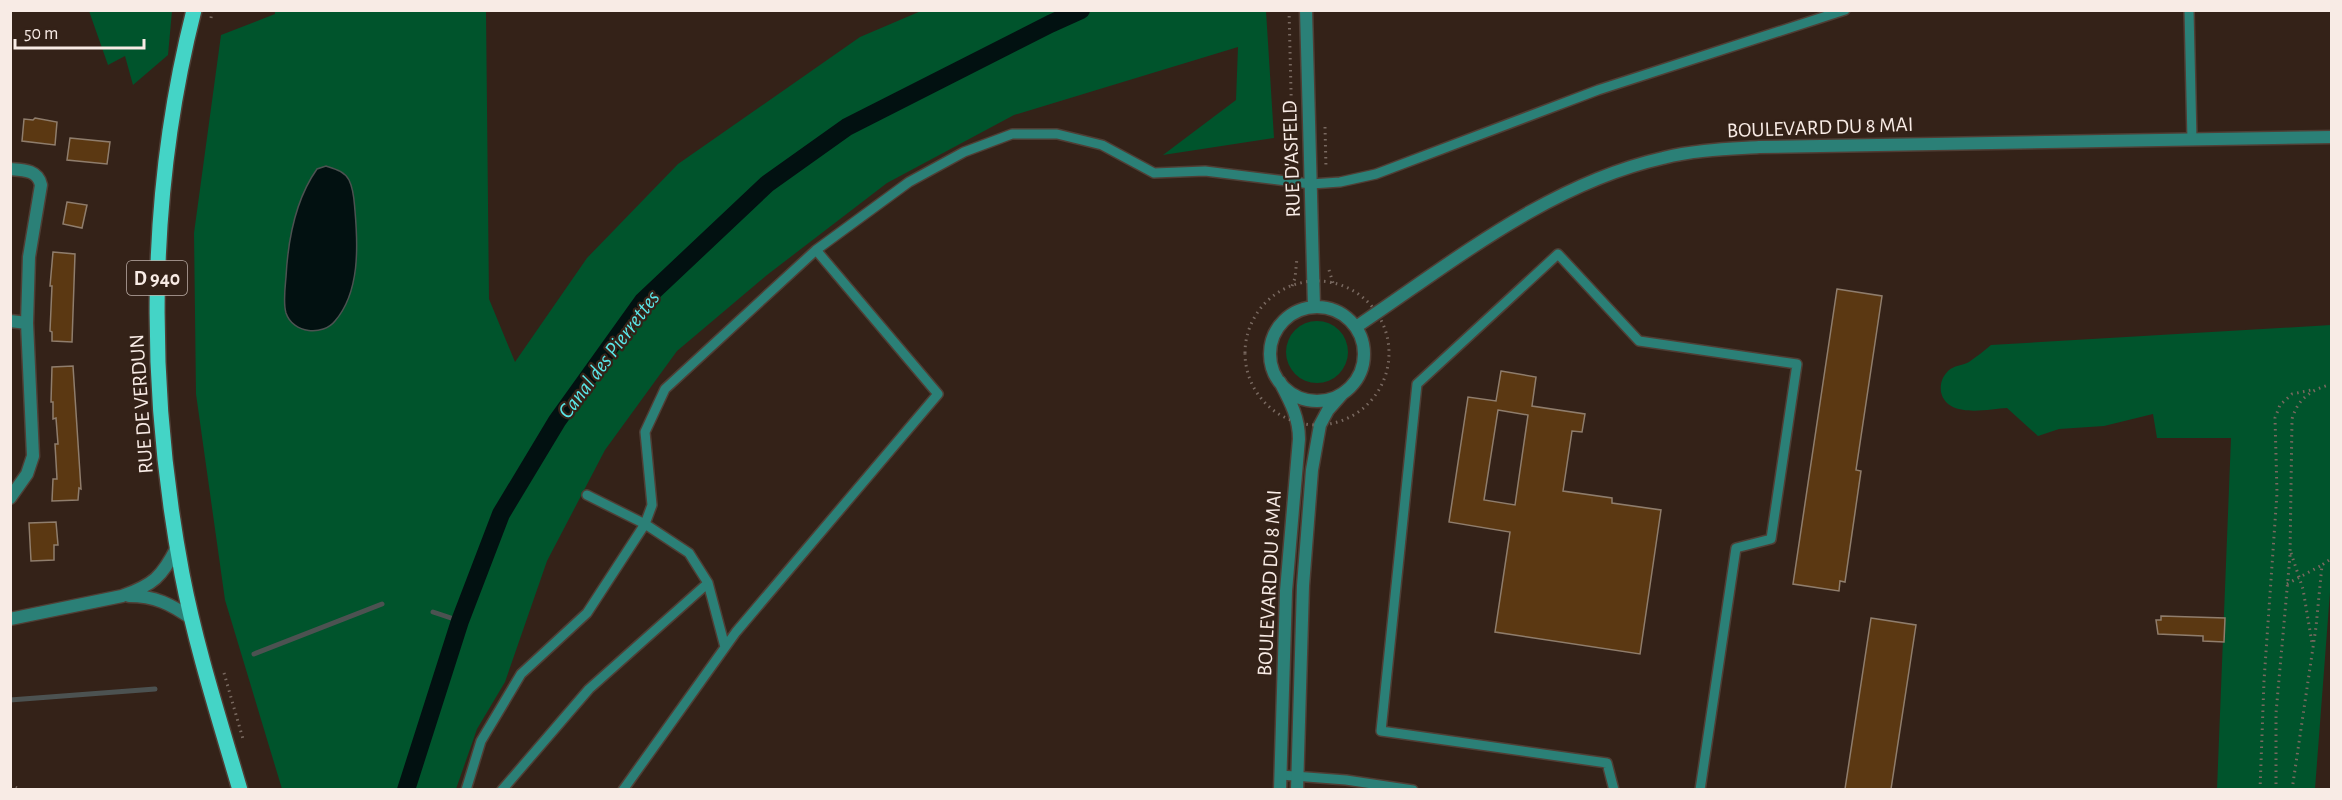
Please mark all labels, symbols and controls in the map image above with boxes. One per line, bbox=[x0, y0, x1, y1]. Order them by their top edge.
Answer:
scale bar bbox=[15, 12, 144, 50]
text: 50 m bbox=[24, 25, 58, 43]
street label: RUE D'ASFELD bbox=[1279, 100, 1304, 218]
street label: BOULEVARD DU 8 MAI bbox=[1726, 114, 1914, 141]
road number: D 940 bbox=[127, 261, 187, 295]
water label: Canal des Pierrettes bbox=[554, 287, 664, 422]
street label: RUE DE VERDUN bbox=[126, 334, 157, 474]
street label: BOULEVARD DU 8 MAI bbox=[1254, 489, 1285, 677]

